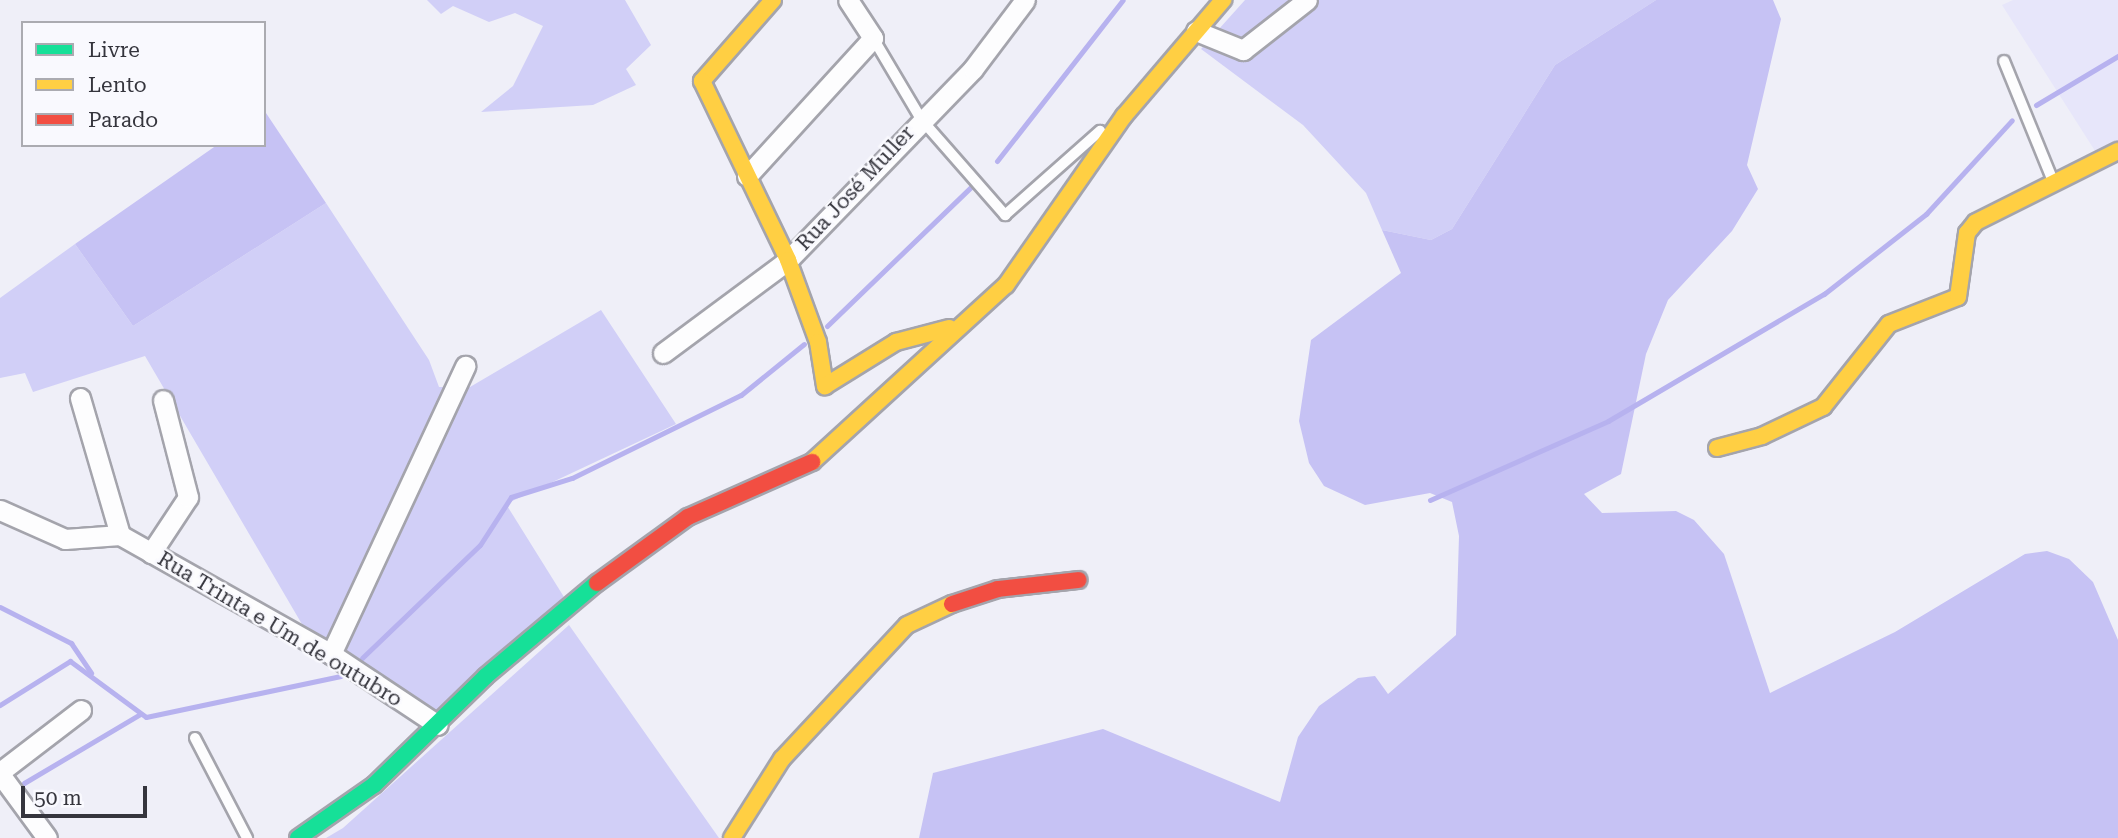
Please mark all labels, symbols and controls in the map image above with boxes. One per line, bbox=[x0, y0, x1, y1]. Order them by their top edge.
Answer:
legend bbox=[21, 21, 266, 147]
text: Livre bbox=[88, 38, 140, 62]
text: Lento bbox=[88, 73, 147, 97]
text: Parado bbox=[88, 108, 158, 132]
street label: Rua José Muller bbox=[791, 120, 919, 256]
street label: Rua Trinta e Um de outubro bbox=[153, 546, 407, 712]
scale bar bbox=[24, 772, 150, 816]
text: 50 m bbox=[34, 786, 82, 810]

